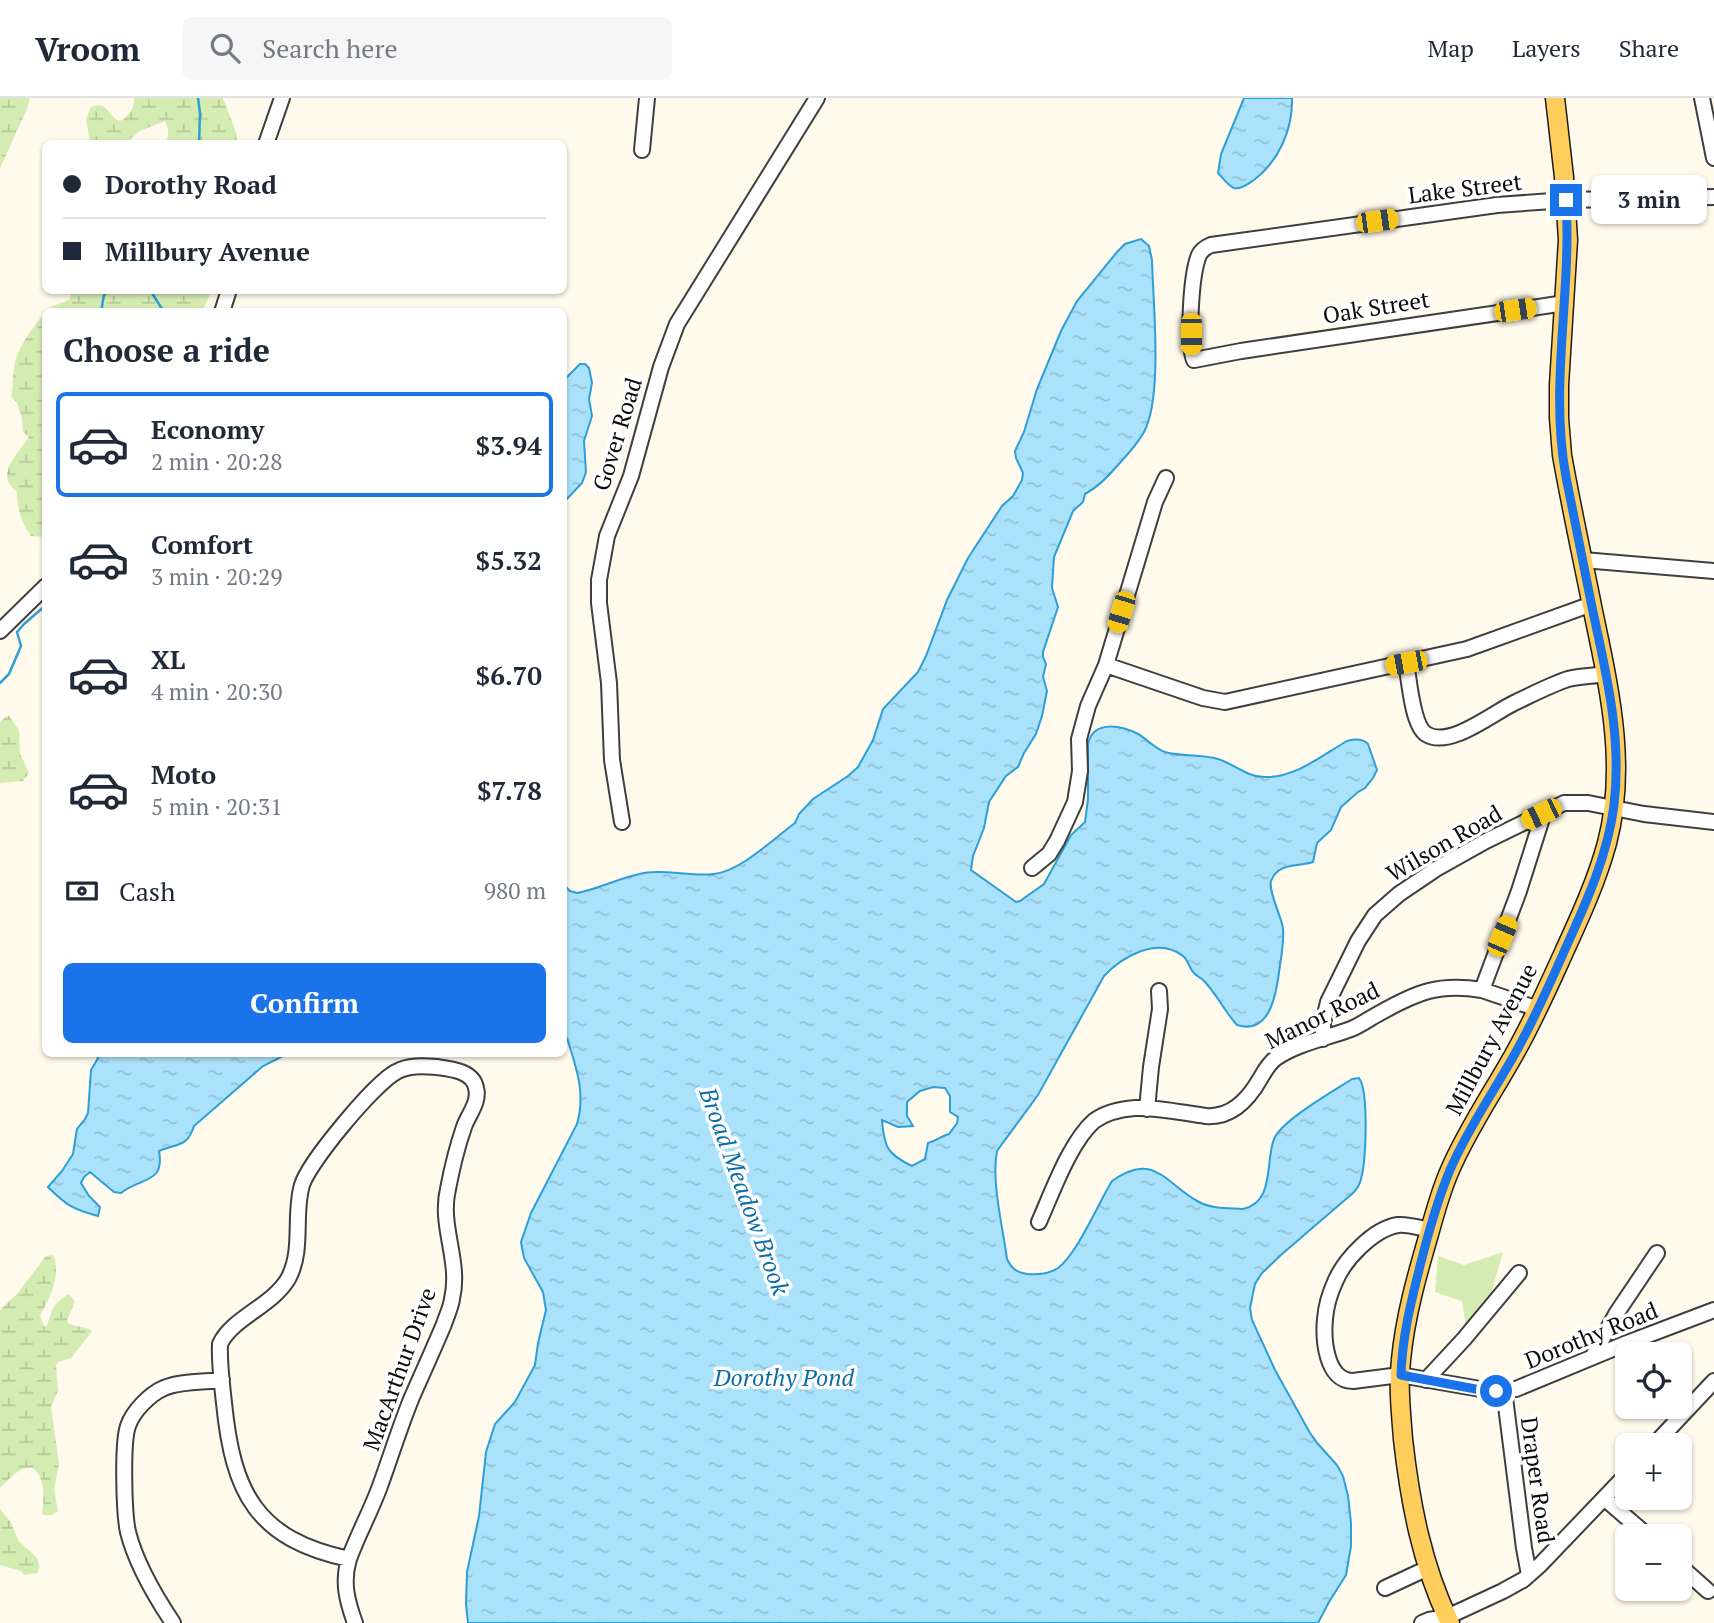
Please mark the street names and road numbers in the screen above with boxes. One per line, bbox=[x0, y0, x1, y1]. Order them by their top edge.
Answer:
street label: Lake Street bbox=[1406, 166, 1524, 210]
street label: Oak Street bbox=[1321, 283, 1432, 331]
street label: Gover Road bbox=[585, 373, 649, 494]
street label: Wilson Road bbox=[1381, 797, 1508, 889]
street label: Millbury Avenue bbox=[1438, 958, 1544, 1120]
street label: Manor Road bbox=[1260, 974, 1385, 1056]
street label: MacArthur Drive bbox=[355, 1283, 443, 1455]
street label: Dorothy Road bbox=[1520, 1294, 1662, 1376]
street label: Draper Road bbox=[1514, 1415, 1562, 1545]

